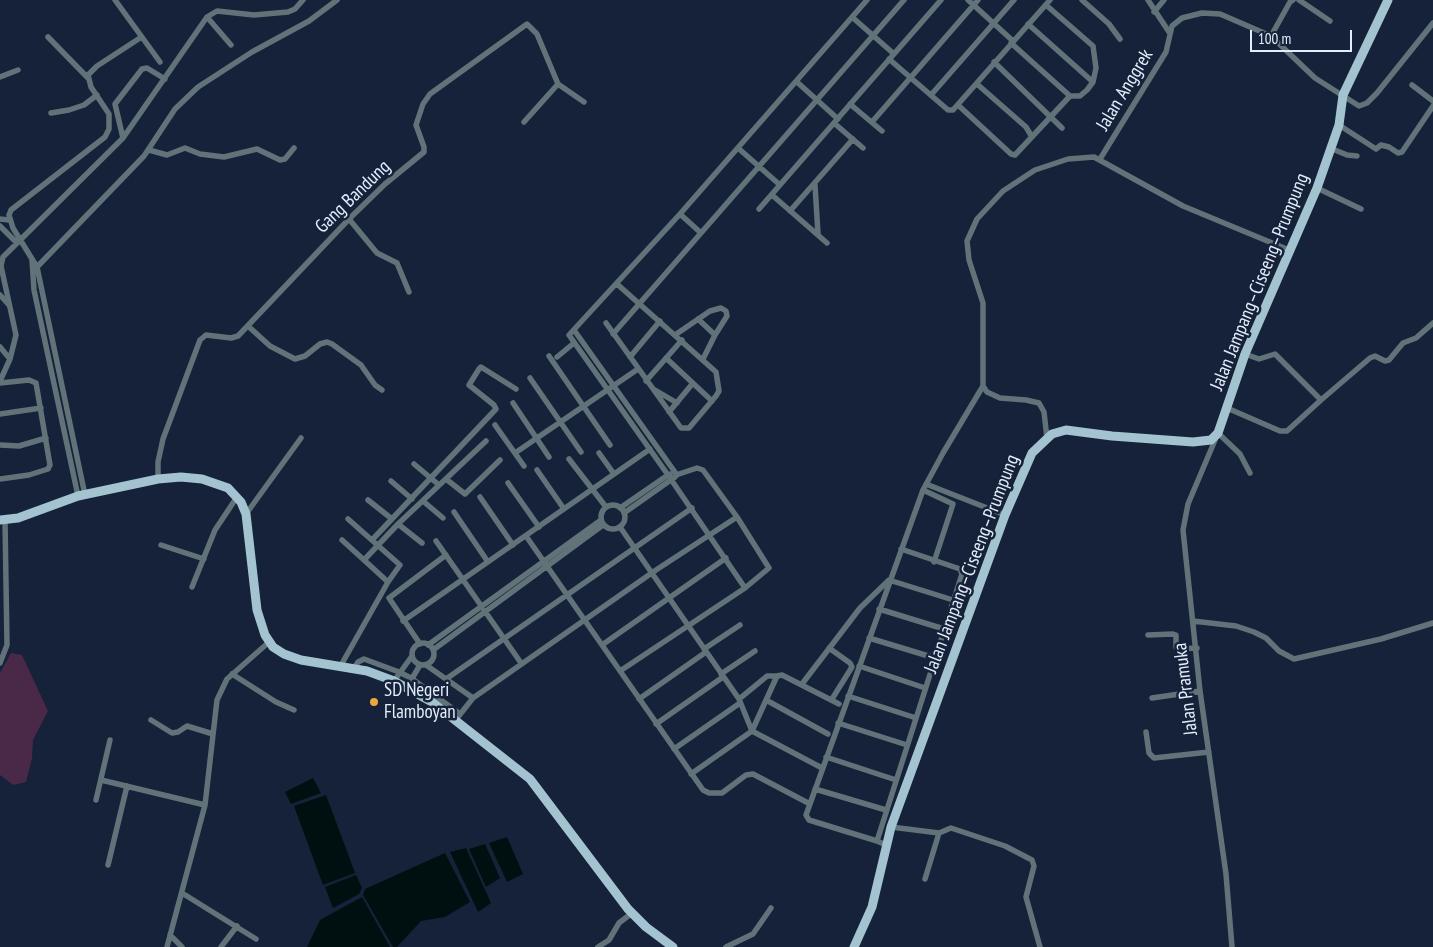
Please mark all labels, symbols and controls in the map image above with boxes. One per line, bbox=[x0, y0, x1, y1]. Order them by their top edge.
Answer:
scale bar bbox=[1253, 20, 1356, 52]
text: 100 m bbox=[1258, 29, 1291, 48]
street label: Jalan Anggrek bbox=[1092, 45, 1158, 135]
street label: Gang Bandung bbox=[311, 156, 395, 238]
street label: Jalan Jampang–Ciseeng–Prumpung bbox=[1206, 170, 1314, 394]
street label: Jalan Jampang–Ciseeng–Prumpung bbox=[920, 452, 1024, 676]
street label: Jalan Pramuka bbox=[1169, 641, 1203, 737]
place label: SD Negeri Flamboyan bbox=[384, 680, 456, 724]
marker: SD Negeri Flamboyan bbox=[368, 696, 380, 708]

